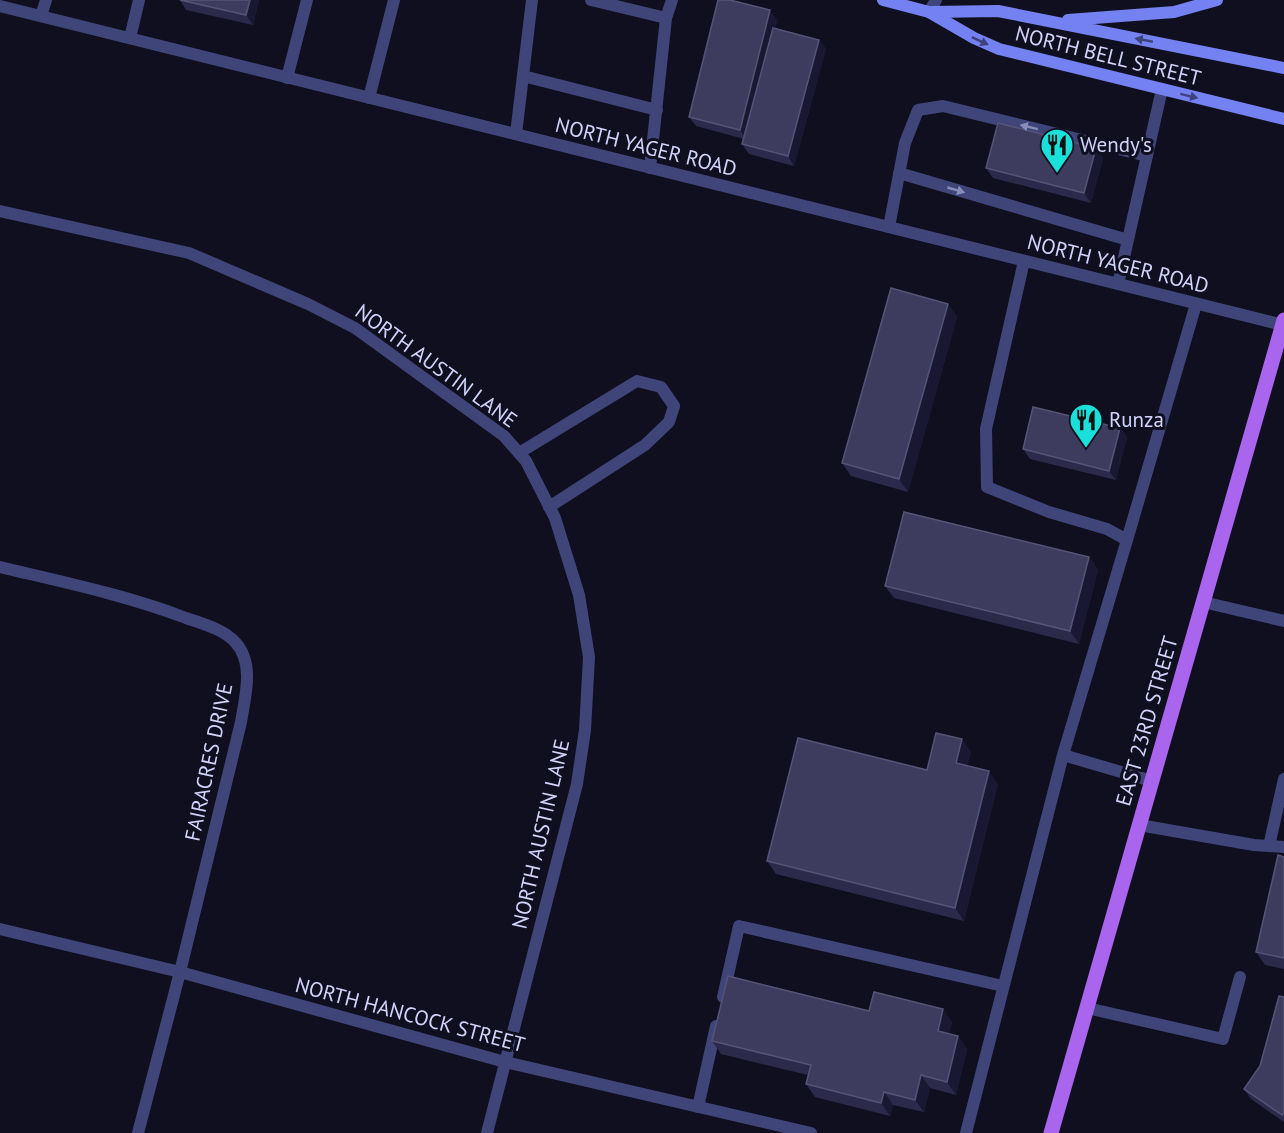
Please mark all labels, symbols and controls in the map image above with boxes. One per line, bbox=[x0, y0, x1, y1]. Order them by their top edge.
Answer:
street label: NORTH BELL STREET bbox=[1012, 19, 1204, 92]
one-way arrow bbox=[1135, 35, 1154, 44]
one-way arrow bbox=[972, 36, 989, 45]
one-way arrow bbox=[1179, 91, 1198, 101]
street label: NORTH YAGER ROAD bbox=[553, 111, 740, 182]
one-way arrow bbox=[1020, 122, 1038, 132]
restaurant icon: Wendy's bbox=[1039, 127, 1075, 174]
place label: Wendy's bbox=[1080, 131, 1152, 158]
one-way arrow bbox=[947, 186, 965, 195]
street label: NORTH YAGER ROAD bbox=[1025, 228, 1212, 299]
street label: NORTH AUSTIN LANE bbox=[350, 298, 523, 433]
restaurant icon: Runza bbox=[1068, 402, 1104, 449]
place label: Runza bbox=[1109, 406, 1164, 433]
street label: EAST 23RD STREET bbox=[1109, 633, 1184, 809]
street label: FAIRACRES DRIVE bbox=[179, 680, 238, 843]
street label: NORTH AUSTIN LANE bbox=[506, 736, 575, 931]
street label: NORTH HANCOCK STREET bbox=[292, 971, 528, 1058]

